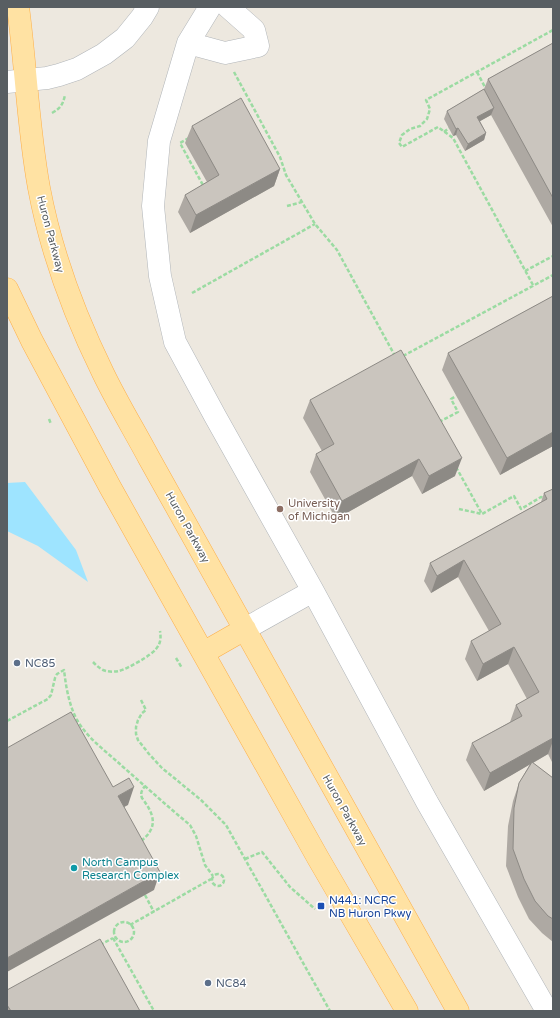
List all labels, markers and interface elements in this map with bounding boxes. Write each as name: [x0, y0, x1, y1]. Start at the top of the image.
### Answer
street label: Huron Parkway: [34, 194, 67, 274]
street label: Huron Parkway: [163, 489, 213, 565]
place label: University of Michigan: [288, 497, 350, 523]
marker: University of Michigan: [275, 504, 285, 514]
place label: NC85: [25, 657, 55, 670]
marker: NC85: [12, 658, 22, 668]
street label: Huron Parkway: [320, 772, 370, 848]
place label: North Campus Research Complex: [82, 856, 179, 882]
marker: North Campus Research Complex: [69, 863, 79, 873]
place label: N441: NCRC NB Huron Pkwy: [329, 894, 412, 920]
marker: N441: NCRC NB Huron Pkwy: [316, 901, 326, 911]
place label: NC84: [216, 977, 246, 990]
marker: NC84: [203, 978, 213, 988]

